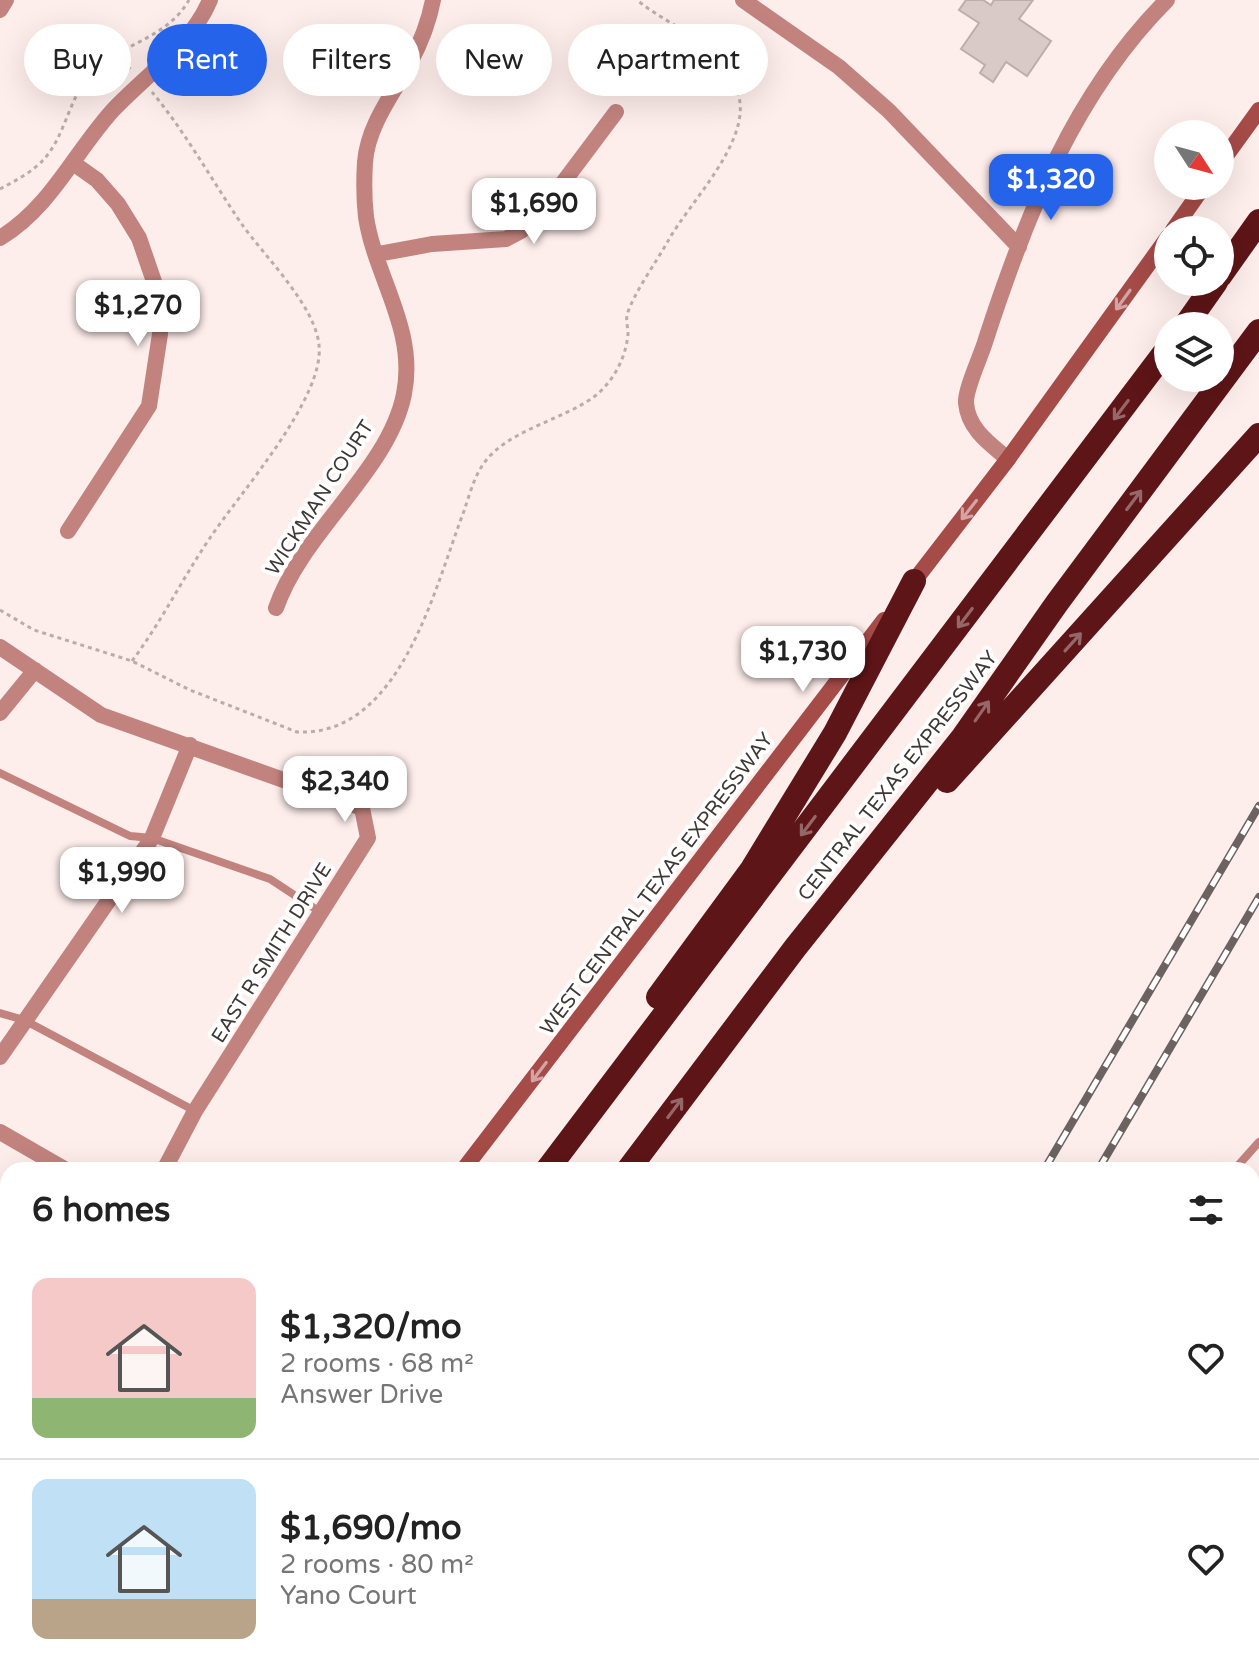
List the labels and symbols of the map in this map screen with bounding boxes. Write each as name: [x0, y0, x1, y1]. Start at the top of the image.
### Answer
north arrow: [1154, 120, 1234, 200]
pin: $1,320: [986, 154, 1116, 222]
pin: $1,690: [469, 178, 599, 246]
pin: $1,270: [73, 280, 203, 348]
one-way arrow: [1114, 289, 1131, 311]
one-way arrow: [1113, 399, 1130, 421]
street label: WICKMAN COURT: [261, 416, 379, 580]
one-way arrow: [1125, 490, 1142, 511]
one-way arrow: [960, 499, 978, 520]
one-way arrow: [956, 607, 973, 628]
pin: $1,730: [738, 626, 868, 694]
one-way arrow: [1063, 632, 1081, 652]
street label: CENTRAL TEXAS EXPRESSWAY: [793, 646, 1003, 906]
one-way arrow: [974, 700, 990, 722]
street label: WEST CENTRAL TEXAS EXPRESSWAY: [535, 728, 779, 1040]
pin: $2,340: [280, 756, 410, 824]
one-way arrow: [799, 814, 816, 836]
pin: $1,990: [57, 847, 187, 915]
street label: EAST R SMITH DRIVE: [207, 859, 337, 1047]
one-way arrow: [530, 1061, 547, 1082]
one-way arrow: [666, 1097, 683, 1119]

